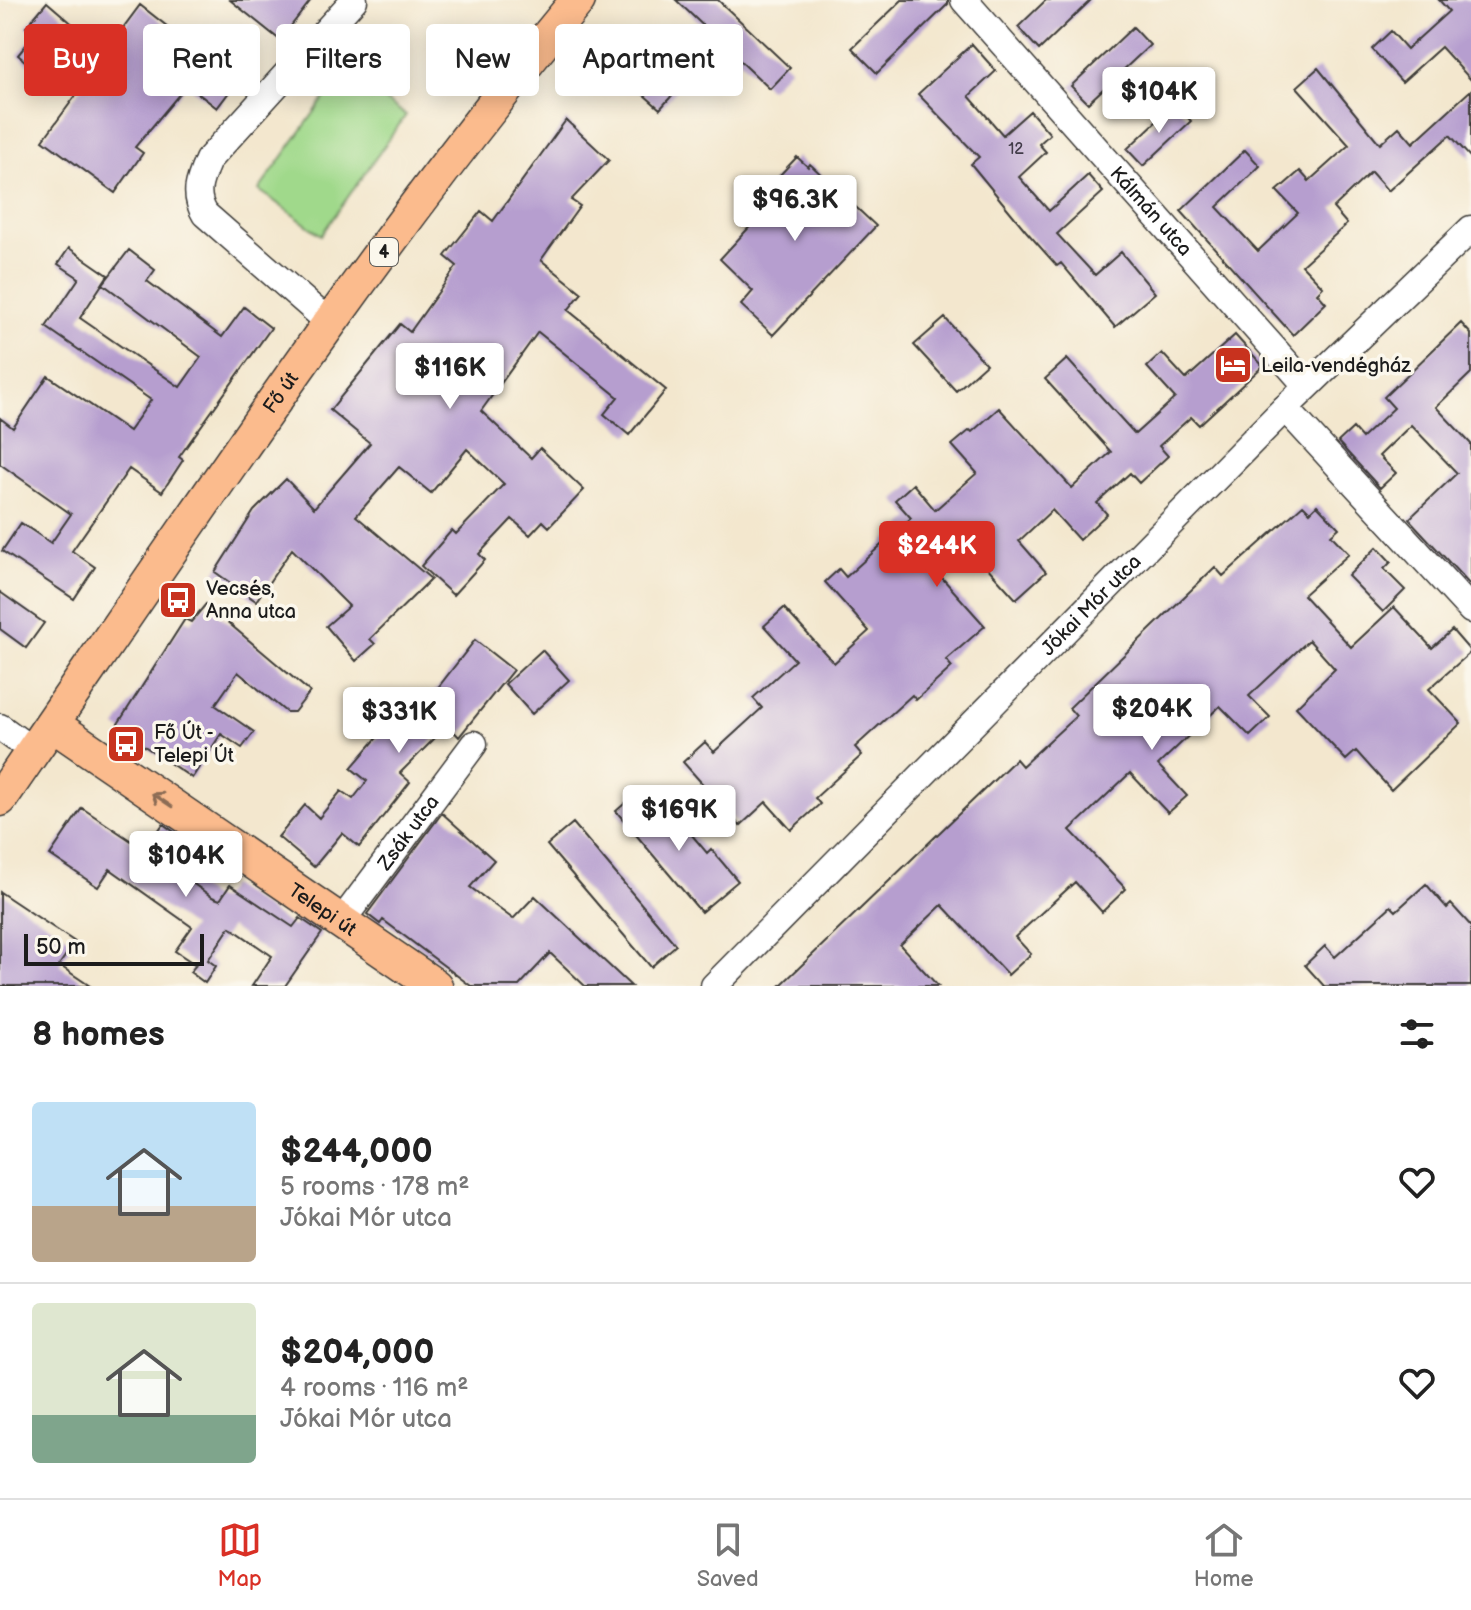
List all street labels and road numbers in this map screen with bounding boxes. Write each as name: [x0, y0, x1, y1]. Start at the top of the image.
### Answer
street label: Kálmán utca: [1105, 162, 1197, 261]
road number: 4: [370, 238, 398, 266]
street label: Fő út: [258, 368, 304, 418]
street label: Jókai Mór utca: [1036, 550, 1146, 661]
street label: Zsák utca: [372, 791, 445, 876]
street label: Telepi út: [284, 878, 361, 942]

